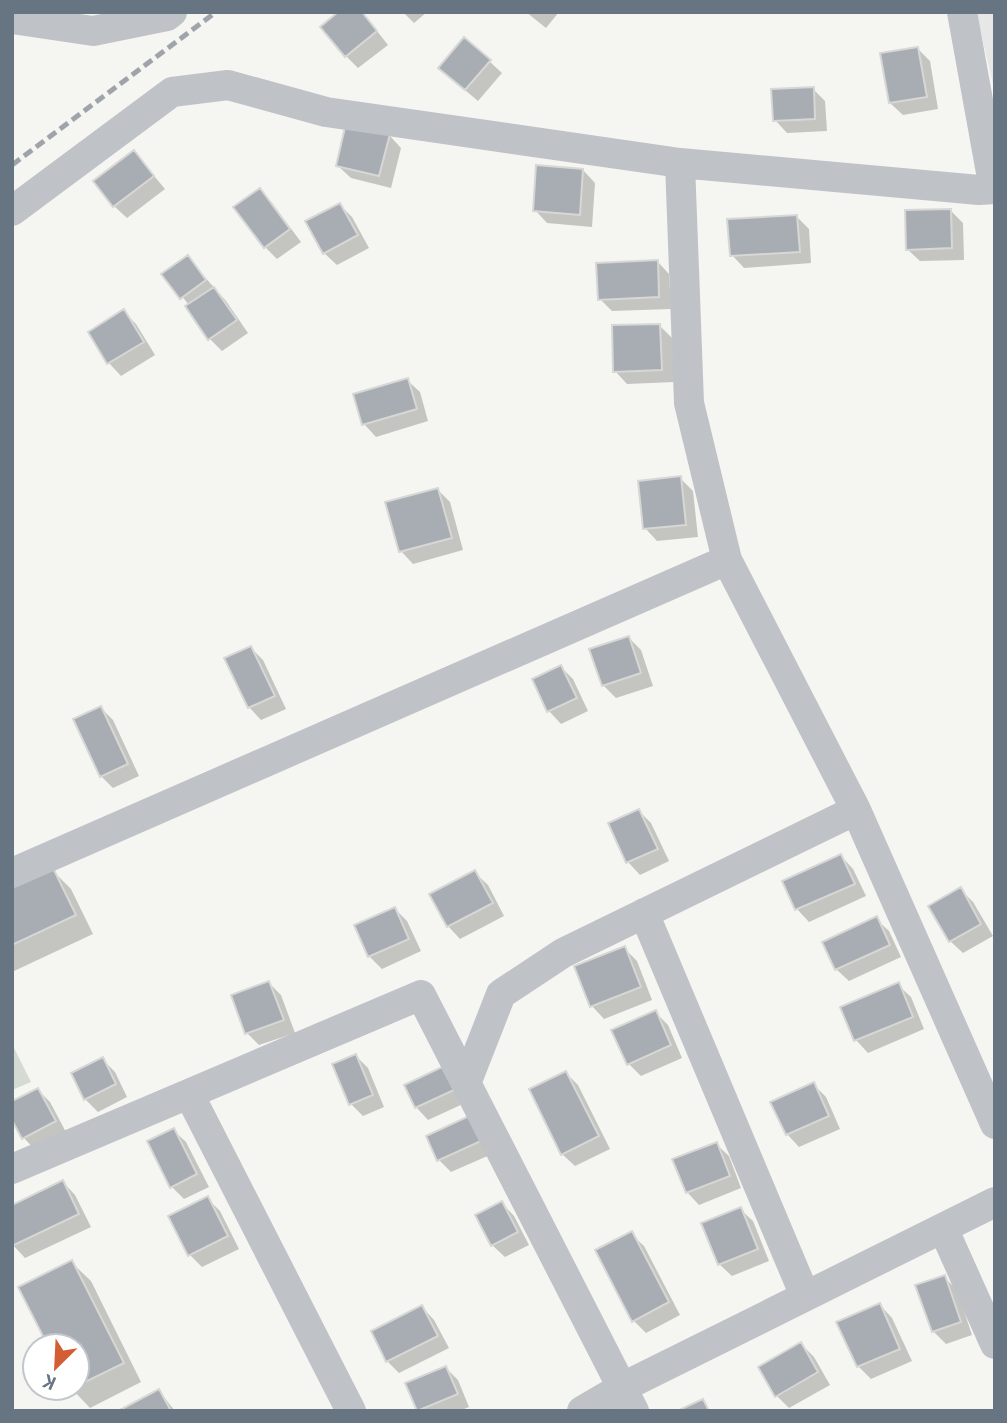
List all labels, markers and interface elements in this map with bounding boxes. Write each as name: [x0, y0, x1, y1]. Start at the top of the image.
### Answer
north arrow: [21, 1332, 91, 1402]
text: K: [39, 1369, 59, 1396]

